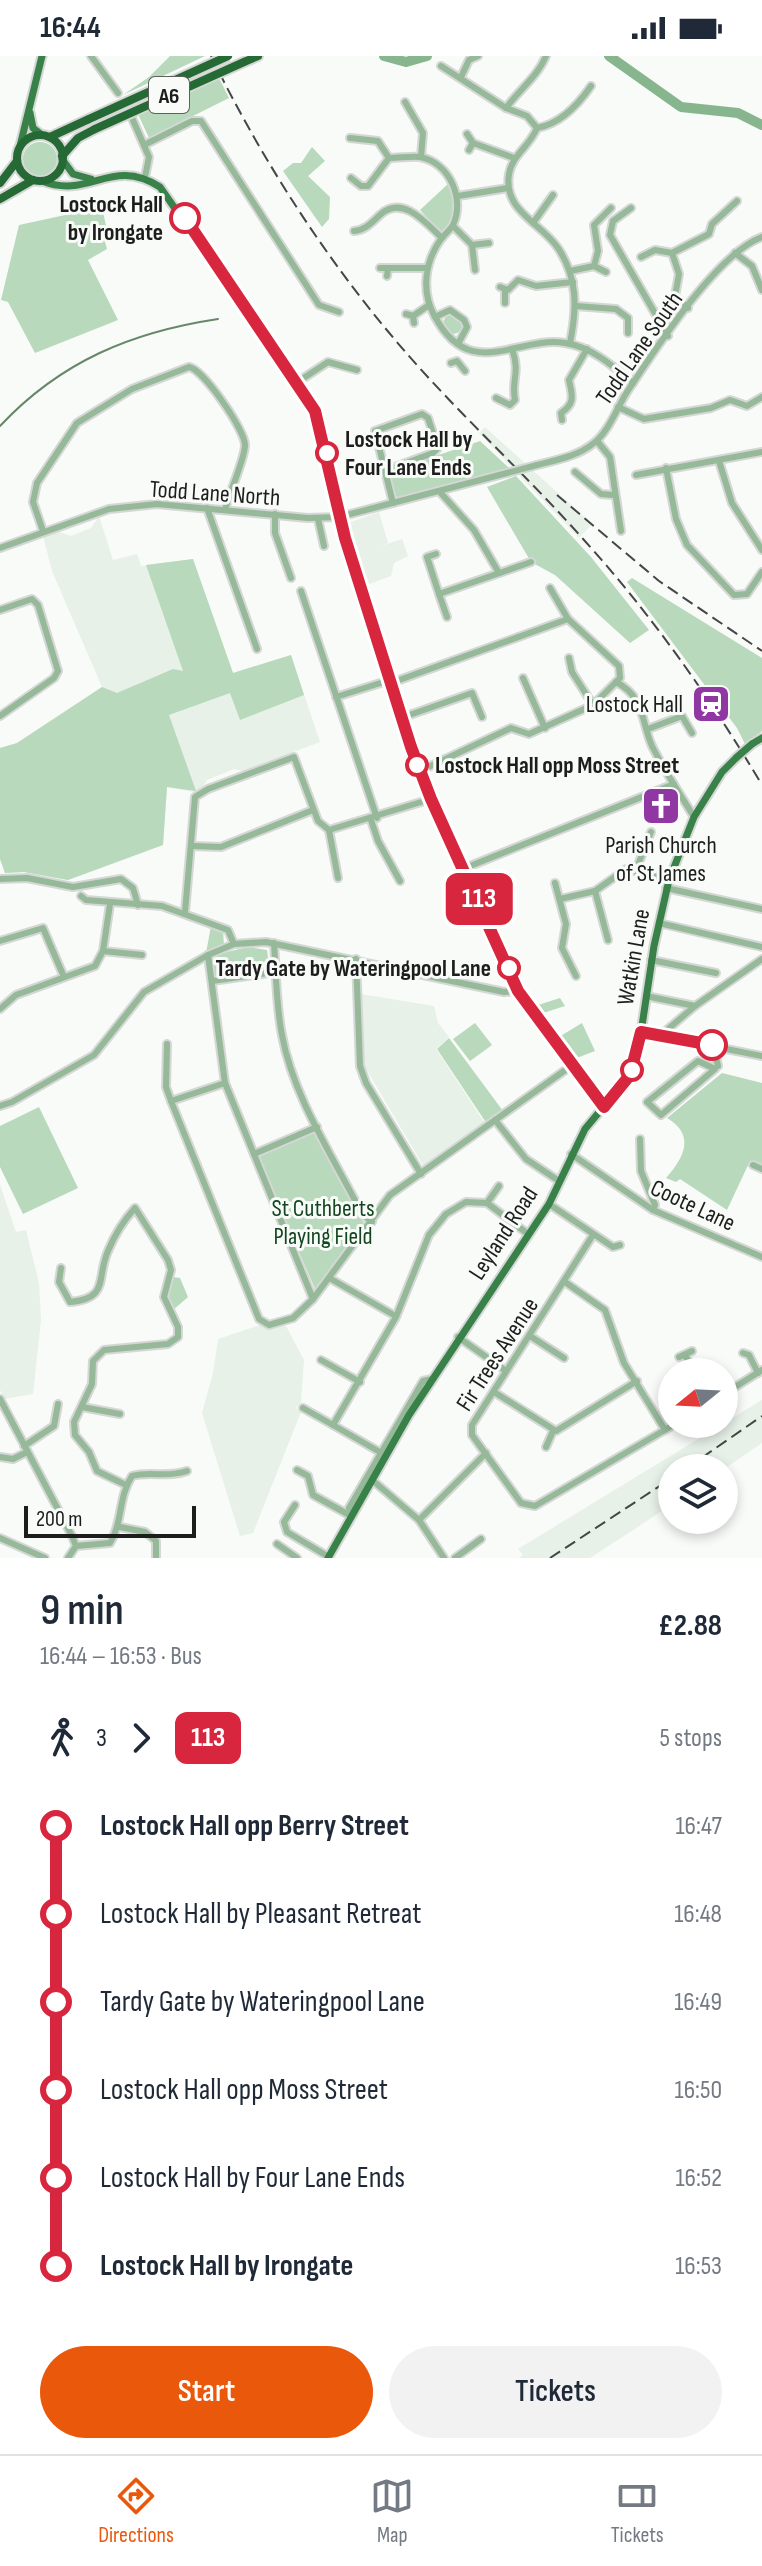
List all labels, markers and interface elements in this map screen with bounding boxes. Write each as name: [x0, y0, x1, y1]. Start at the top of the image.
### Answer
text: 16:44: [40, 10, 101, 46]
road number: A6: [149, 77, 189, 113]
place label: Lostock Hall by Irongate: [59, 190, 163, 247]
marker: Lostock Hall by Irongate: [170, 203, 200, 233]
street label: Todd Lane South: [590, 286, 689, 411]
place label: Lostock Hall by Four Lane Ends: [345, 425, 473, 482]
marker: Lostock Hall by Four Lane Ends: [316, 442, 338, 464]
street label: Todd Lane North: [149, 474, 281, 513]
station icon: Lostock Hall: [690, 683, 732, 725]
place label: Lostock Hall: [586, 690, 683, 719]
place label: Lostock Hall opp Moss Street: [435, 751, 679, 780]
marker: Lostock Hall opp Moss Street: [406, 754, 428, 776]
church icon: Parish Church of St James: [640, 785, 682, 827]
place label: Parish Church of St James: [605, 831, 717, 888]
line badge: 113: [433, 873, 525, 925]
text: 113: [462, 882, 496, 915]
street label: Watkin Lane: [611, 907, 656, 1008]
place label: Tardy Gate by Wateringpool Lane: [216, 954, 491, 983]
marker: Tardy Gate by Wateringpool Lane: [498, 957, 520, 979]
unlabelled marker: [697, 1030, 727, 1060]
unlabelled marker: [621, 1059, 643, 1081]
street label: Coote Lane: [646, 1173, 740, 1238]
street label: Leyland Road: [463, 1181, 544, 1285]
park label: St Cuthberts Playing Field: [271, 1194, 375, 1251]
street label: Fir Trees Avenue: [450, 1292, 545, 1416]
north arrow: [658, 1358, 738, 1438]
map controls: [658, 1358, 738, 1534]
button: layers: [658, 1454, 738, 1534]
scale bar: [24, 1502, 196, 1538]
text: 200 m: [36, 1506, 82, 1533]
text: 9 min: [40, 1584, 124, 1637]
text: £2.88: [658, 1608, 722, 1644]
text: 16:44 – 16:53 · Bus: [40, 1641, 202, 1672]
icon: walk: [40, 1716, 84, 1760]
icon: forward: [119, 1716, 163, 1760]
text: 113: [191, 1721, 225, 1754]
text: 3: [96, 1723, 107, 1754]
text: 5 stops: [659, 1723, 722, 1754]
text: Lostock Hall opp Berry Street: [100, 1808, 409, 1844]
text: 16:47: [676, 1811, 722, 1842]
text: Lostock Hall by Pleasant Retreat: [100, 1896, 421, 1932]
text: 16:48: [674, 1899, 722, 1930]
text: Tardy Gate by Wateringpool Lane: [100, 1984, 425, 2020]
text: 16:49: [674, 1987, 722, 2018]
text: Lostock Hall opp Moss Street: [100, 2072, 388, 2108]
text: 16:50: [675, 2075, 722, 2106]
text: Lostock Hall by Four Lane Ends: [100, 2160, 405, 2196]
text: 16:52: [675, 2163, 722, 2194]
text: Lostock Hall by Irongate: [100, 2248, 353, 2284]
text: 16:53: [675, 2251, 722, 2282]
button: Start: [40, 2346, 373, 2438]
button: Tickets: [389, 2346, 722, 2438]
tab: Directions: [98, 2474, 174, 2549]
tab: Map: [370, 2474, 414, 2549]
tab: Tickets: [611, 2474, 664, 2549]

